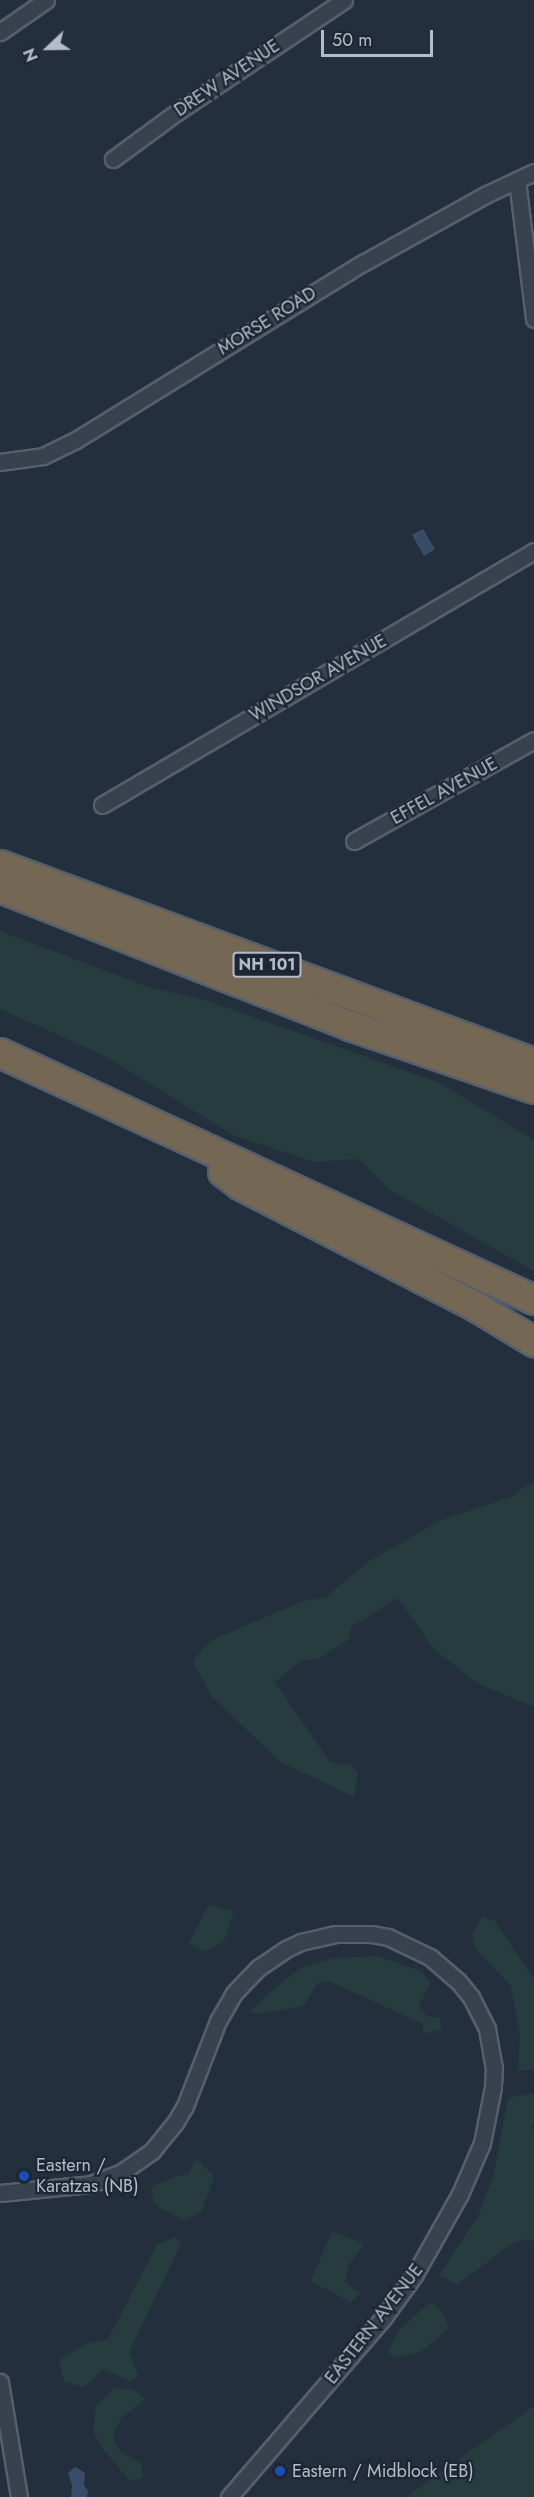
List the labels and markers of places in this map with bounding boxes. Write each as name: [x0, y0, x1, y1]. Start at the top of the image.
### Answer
place label: Eastern / Karatzas (NB): [36, 2155, 139, 2198]
marker: Eastern / Karatzas (NB): [17, 2169, 31, 2183]
place label: Eastern / Midblock (EB): [292, 2460, 474, 2482]
marker: Eastern / Midblock (EB): [273, 2464, 287, 2478]

